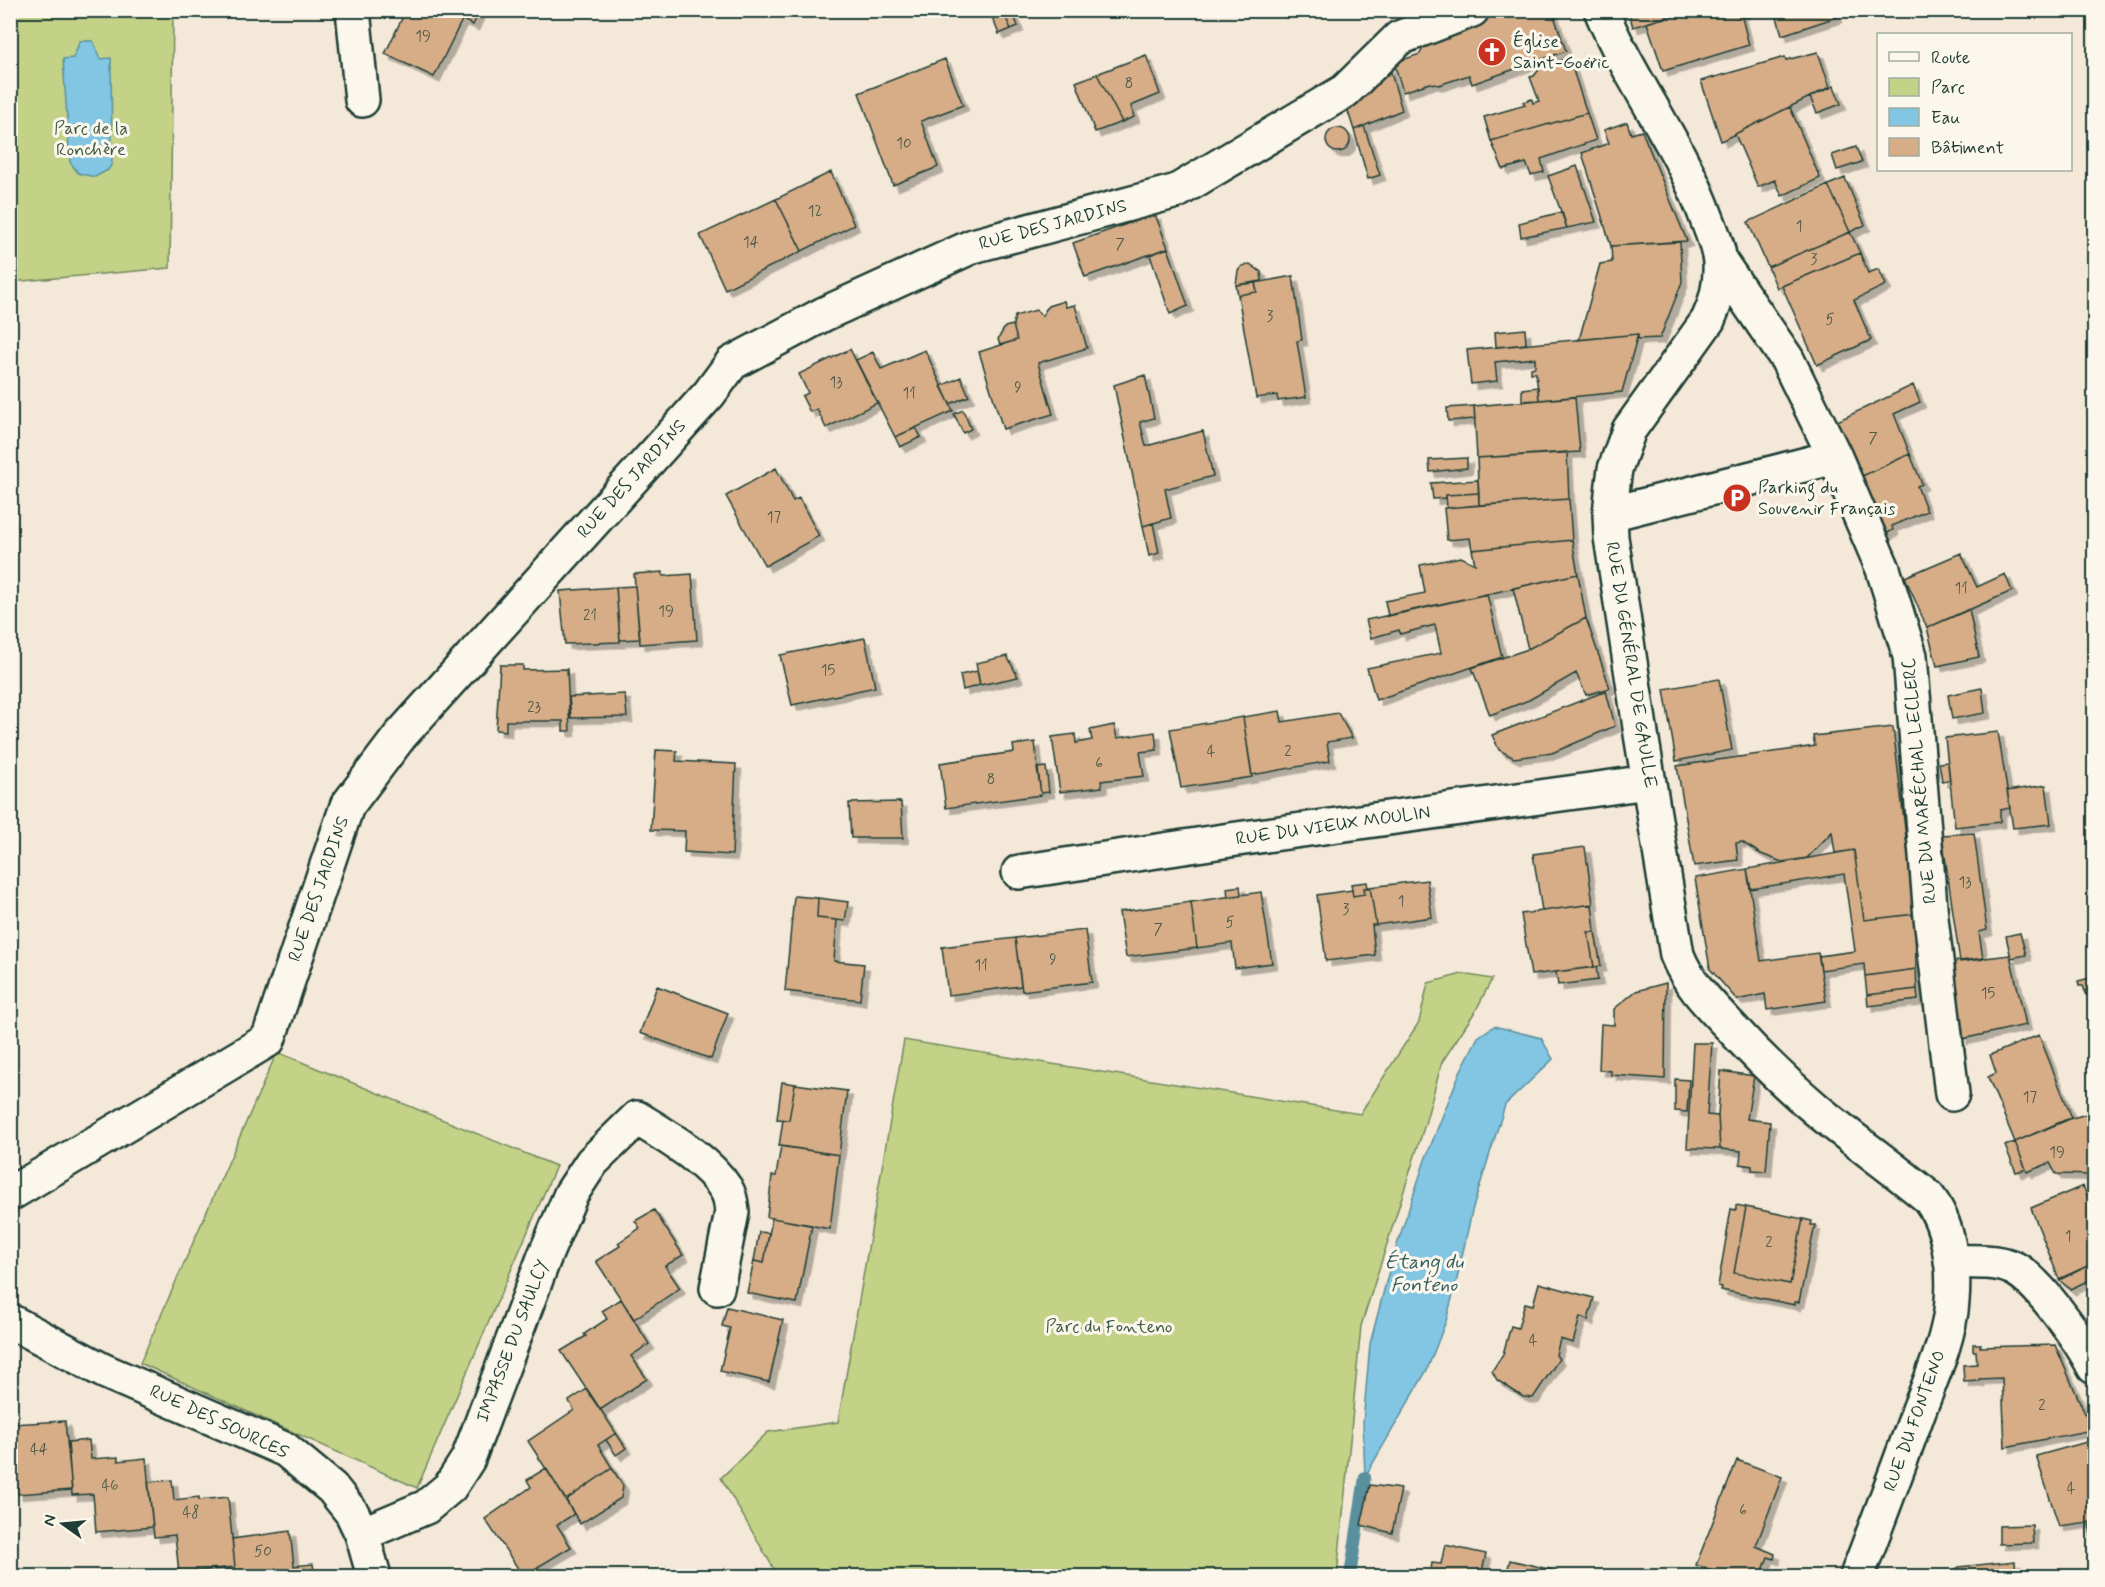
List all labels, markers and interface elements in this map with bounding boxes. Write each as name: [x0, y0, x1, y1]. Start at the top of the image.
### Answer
house number: 19: [415, 27, 431, 47]
place label: Église Saint-Goëric: [1513, 30, 1609, 75]
legend: [1877, 33, 2072, 171]
church icon: Église Saint-Goëric: [1476, 36, 1508, 68]
text: Route: [1931, 46, 1970, 70]
house number: 8: [1125, 74, 1133, 94]
text: Parc: [1931, 76, 1965, 100]
text: Eau: [1931, 106, 1960, 130]
park label: Parc de la Ronchère: [54, 117, 128, 162]
house number: 10: [896, 134, 912, 154]
text: Bâtiment: [1931, 136, 2004, 160]
street label: RUE DES JARDINS: [976, 194, 1130, 256]
house number: 12: [808, 202, 822, 222]
house number: 1: [1796, 217, 1802, 237]
house number: 14: [743, 233, 759, 253]
house number: 7: [1115, 235, 1125, 255]
house number: 3: [1811, 250, 1818, 270]
house number: 3: [1267, 307, 1274, 327]
house number: 5: [1825, 310, 1835, 330]
house number: 13: [829, 373, 843, 393]
house number: 9: [1014, 378, 1022, 398]
house number: 11: [902, 384, 916, 404]
street label: RUE DES JARDINS: [572, 414, 692, 544]
house number: 7: [1868, 429, 1878, 449]
place label: Parking du Souvenir Français: [1758, 476, 1895, 521]
parking icon: Parking du Souvenir Français: [1721, 482, 1753, 514]
house number: 17: [767, 508, 782, 528]
street label: RUE DU GÉNÉRAL DE GAULLE: [1600, 540, 1662, 790]
house number: 11: [1954, 579, 1968, 599]
house number: 19: [658, 602, 674, 622]
house number: 21: [583, 606, 597, 626]
street label: RUE DU MARÉCHAL LECLERC: [1897, 657, 1943, 905]
house number: 15: [821, 661, 835, 681]
house number: 23: [527, 698, 541, 718]
house number: 4: [1207, 742, 1216, 762]
house number: 2: [1284, 742, 1292, 762]
house number: 6: [1095, 754, 1103, 774]
house number: 8: [987, 770, 995, 790]
street label: RUE DU VIEUX MOULIN: [1234, 800, 1432, 852]
street label: RUE DES JARDINS: [283, 813, 355, 965]
house number: 13: [1958, 873, 1972, 893]
house number: 1: [1398, 892, 1404, 912]
house number: 3: [1343, 900, 1350, 920]
house number: 5: [1225, 913, 1235, 933]
house number: 7: [1153, 920, 1163, 940]
house number: 9: [1049, 950, 1057, 970]
house number: 11: [974, 956, 988, 976]
house number: 15: [1981, 984, 1995, 1004]
house number: 17: [2023, 1088, 2038, 1108]
house number: 19: [2049, 1143, 2065, 1163]
house number: 1: [2065, 1227, 2071, 1247]
house number: 2: [1765, 1233, 1773, 1253]
water label: Étang du Fonteno: [1385, 1249, 1464, 1299]
street label: IMPASSE DU SAULCY: [471, 1256, 555, 1426]
park label: Parc du Fonteno: [1045, 1315, 1173, 1339]
house number: 4: [1529, 1331, 1538, 1351]
street label: RUE DU FONTENO: [1878, 1347, 1952, 1495]
street label: RUE DES SOURCES: [146, 1379, 292, 1465]
house number: 2: [2038, 1396, 2046, 1416]
house number: 44: [30, 1440, 48, 1460]
house number: 46: [101, 1476, 119, 1496]
house number: 4: [2067, 1479, 2076, 1499]
north arrow: [33, 1494, 93, 1554]
house number: 6: [1739, 1501, 1747, 1521]
house number: 48: [183, 1503, 199, 1523]
text: N: [38, 1513, 61, 1528]
house number: 50: [254, 1542, 272, 1562]

